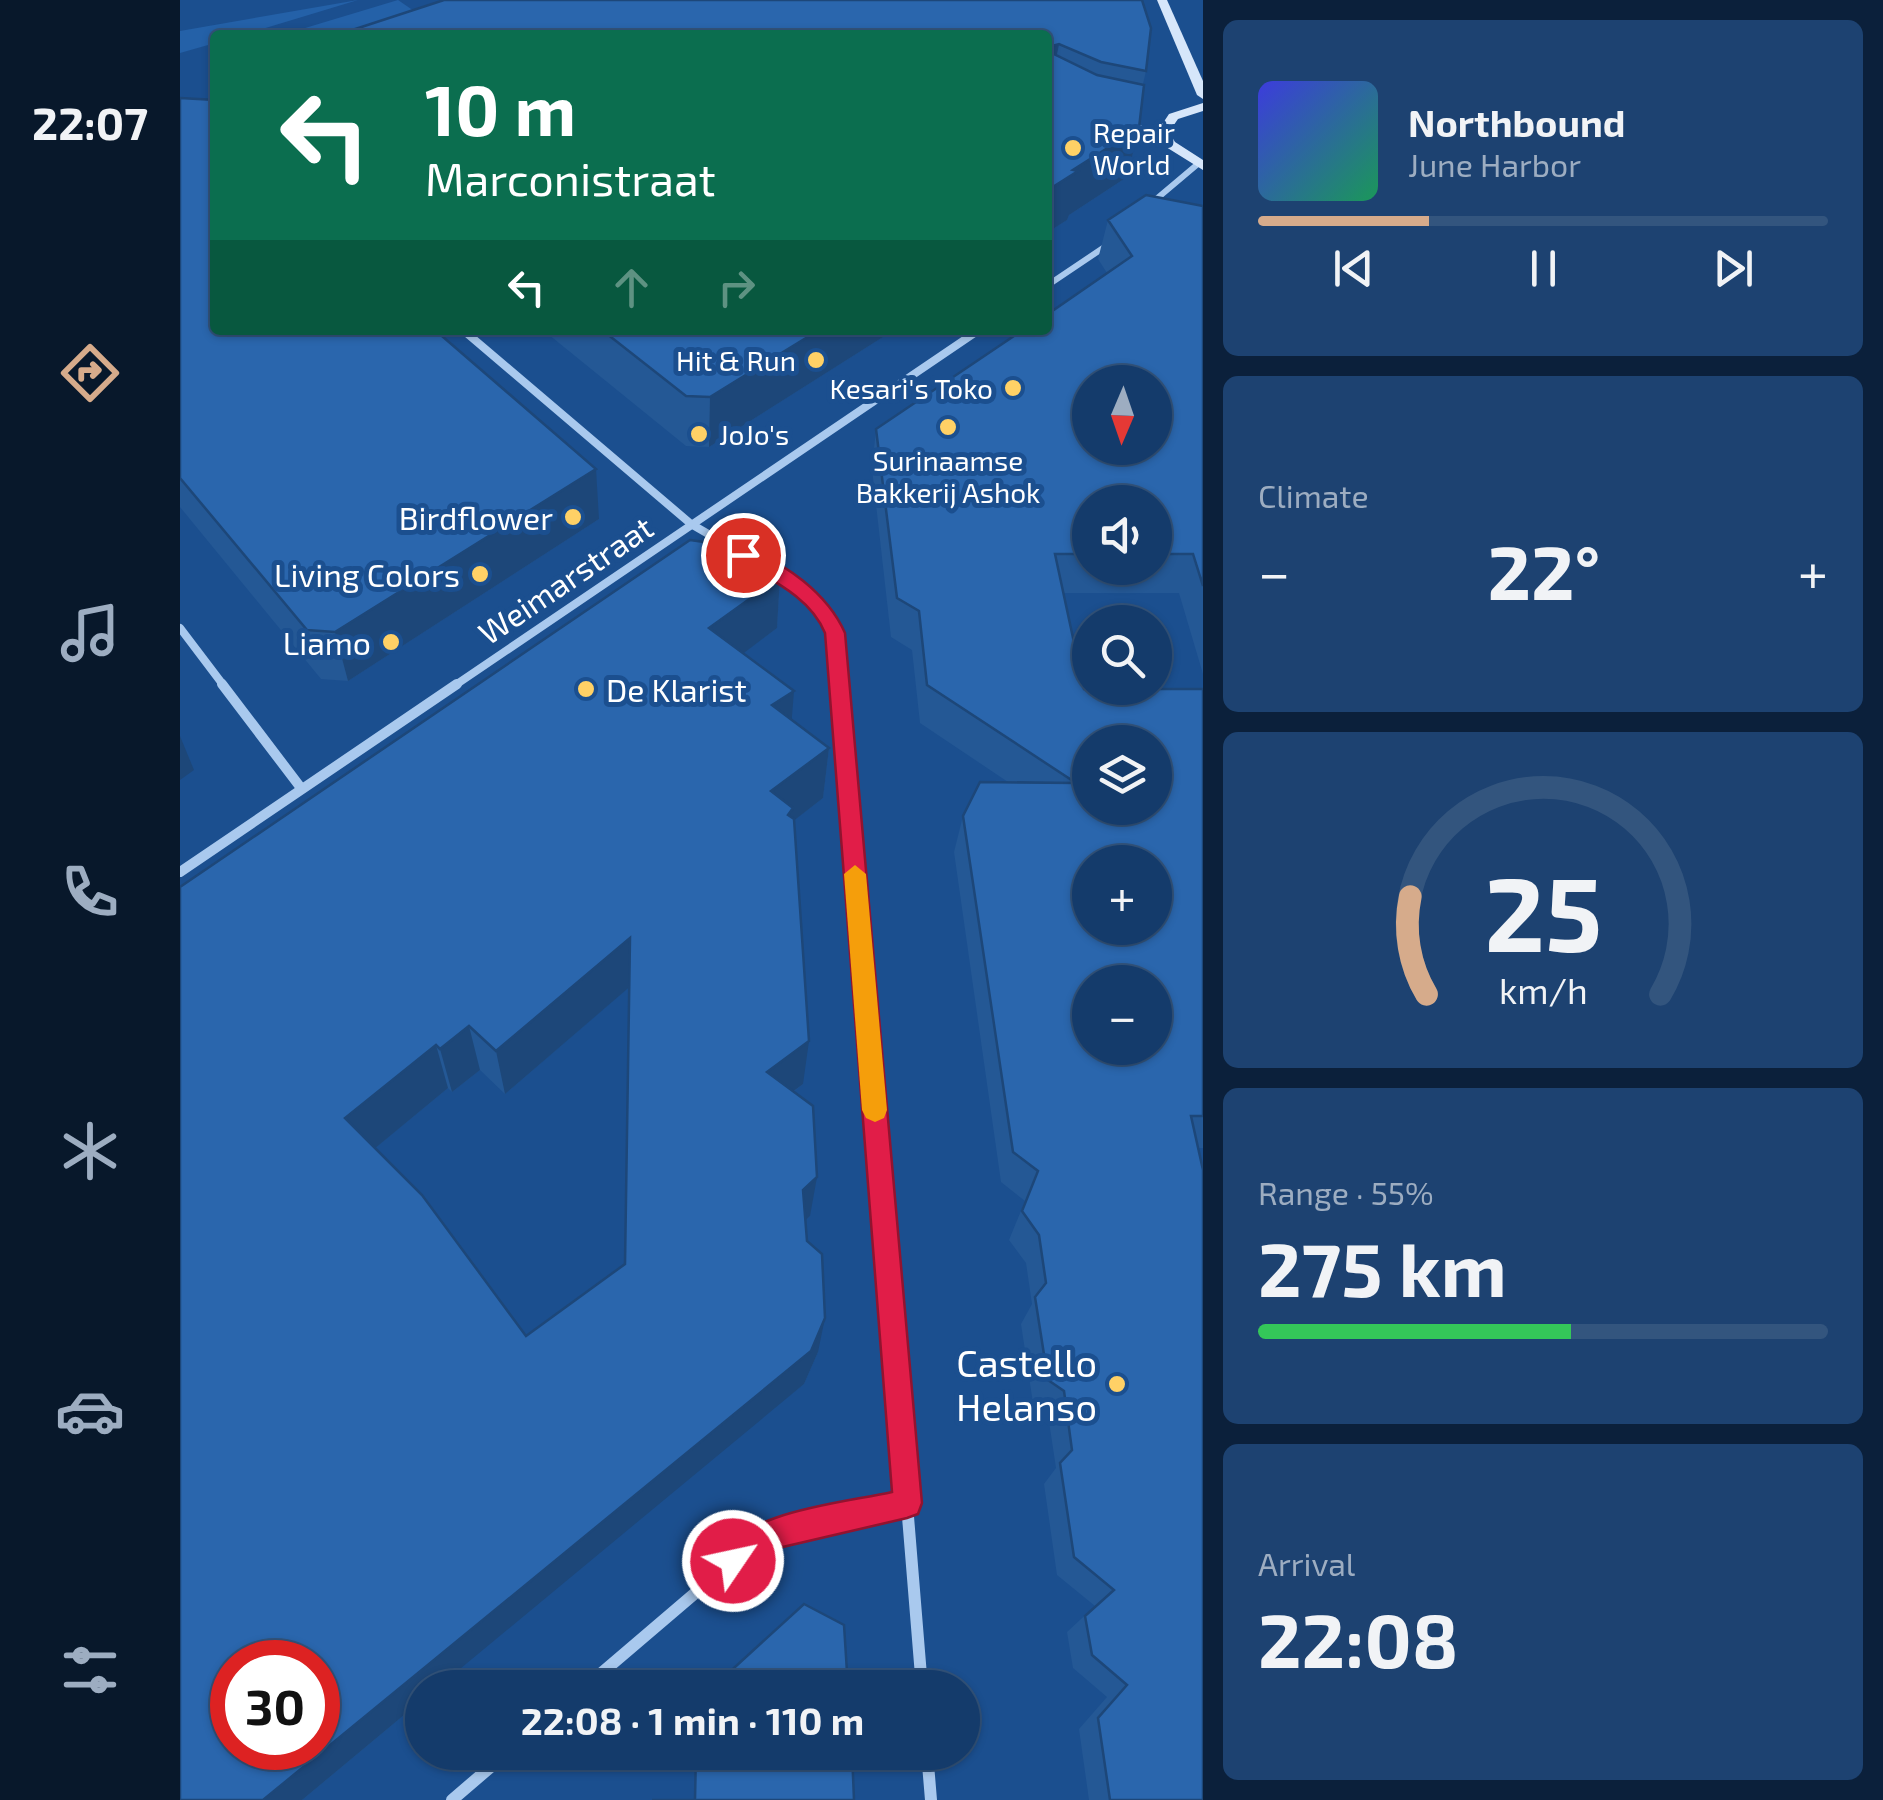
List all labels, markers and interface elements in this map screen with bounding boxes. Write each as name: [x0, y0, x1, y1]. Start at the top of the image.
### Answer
text: 10 m: [425, 66, 576, 150]
icon: left: [260, 70, 390, 200]
text: 22:07: [32, 95, 148, 149]
text: Northbound: [1408, 99, 1626, 145]
place label: Repair World: [1093, 115, 1175, 181]
marker: Repair World: [1062, 137, 1084, 159]
text: June Harbor: [1408, 145, 1581, 183]
text: Marconistraat: [425, 151, 716, 205]
icon: previous: [1326, 241, 1381, 296]
icon: pause: [1516, 241, 1571, 296]
icon: next: [1706, 241, 1761, 296]
icon: left: [499, 260, 554, 315]
icon: ahead: [604, 260, 659, 315]
icon: right: [709, 260, 764, 315]
icon: directions: [55, 338, 125, 408]
place label: Hit & Run: [676, 343, 796, 377]
marker: Hit & Run: [805, 349, 827, 371]
north arrow: [1072, 365, 1172, 465]
map controls: [1072, 365, 1172, 1065]
place label: Kesari's Toko: [830, 371, 993, 405]
marker: Kesari's Toko: [1002, 377, 1024, 399]
marker: Surinaamse Bakkerij Ashok: [937, 416, 959, 438]
place label: JoJo's: [719, 417, 789, 451]
marker: JoJo's: [688, 423, 710, 445]
place label: Surinaamse Bakkerij Ashok: [856, 443, 1040, 509]
text: Climate: [1258, 476, 1369, 514]
button: sound: [1072, 485, 1172, 585]
place label: Birdflower: [399, 498, 553, 536]
marker: Birdflower: [562, 506, 584, 528]
street label: Weimarstraat: [471, 507, 659, 651]
pin: [701, 513, 786, 598]
text: 22°: [1487, 525, 1600, 615]
icon: arrive: [716, 528, 771, 583]
text: −: [1258, 538, 1290, 604]
text: +: [1798, 538, 1828, 604]
place label: Living Colors: [274, 555, 460, 593]
marker: Living Colors: [469, 563, 491, 585]
icon: music: [55, 598, 125, 668]
button: search: [1072, 605, 1172, 705]
place label: Liamo: [283, 623, 371, 661]
marker: Liamo: [380, 631, 402, 653]
place label: De Klarist: [606, 670, 747, 708]
marker: De Klarist: [575, 678, 597, 700]
button: layers: [1072, 725, 1172, 825]
button: +: [1072, 845, 1172, 945]
text: 25: [1484, 848, 1602, 973]
icon: phone: [55, 857, 125, 927]
button: −: [1072, 965, 1172, 1065]
text: km/h: [1499, 968, 1587, 1011]
icon: climate: [55, 1116, 125, 1186]
text: Range · 55%: [1258, 1173, 1434, 1211]
text: 275 km: [1258, 1222, 1507, 1312]
place label: Castello Helanso: [956, 1339, 1097, 1429]
marker: Castello Helanso: [1106, 1373, 1128, 1395]
icon: car: [55, 1376, 125, 1446]
position arrow: [681, 1509, 785, 1613]
text: Arrival: [1258, 1544, 1355, 1582]
text: 22:08: [1258, 1593, 1458, 1683]
icon: filters: [55, 1635, 125, 1705]
speed limit sign: 30: [210, 1640, 340, 1770]
text: 22:08 · 1 min · 110 m: [521, 1697, 864, 1743]

